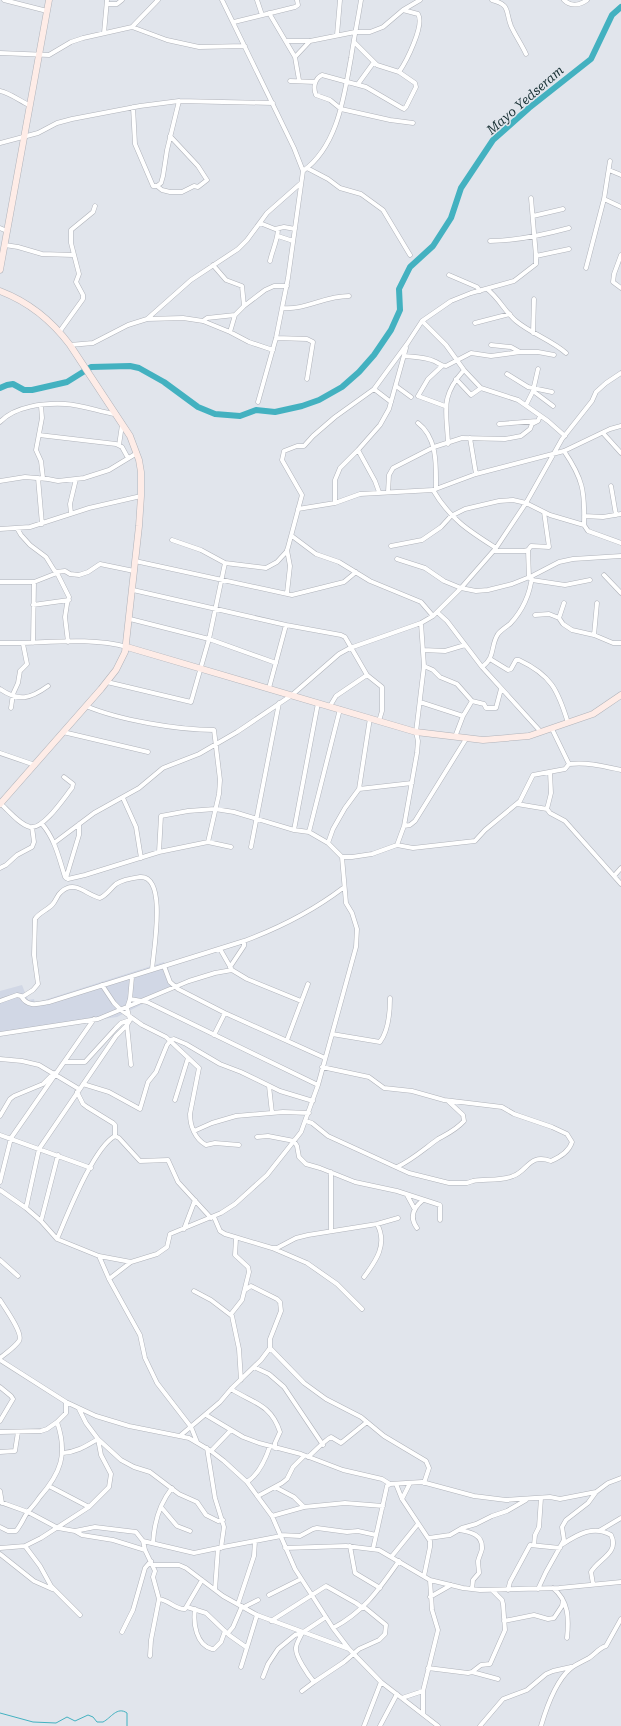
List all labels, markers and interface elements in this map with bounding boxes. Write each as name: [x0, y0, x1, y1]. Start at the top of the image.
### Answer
water label: Mayo Yedseram: [483, 63, 566, 138]

